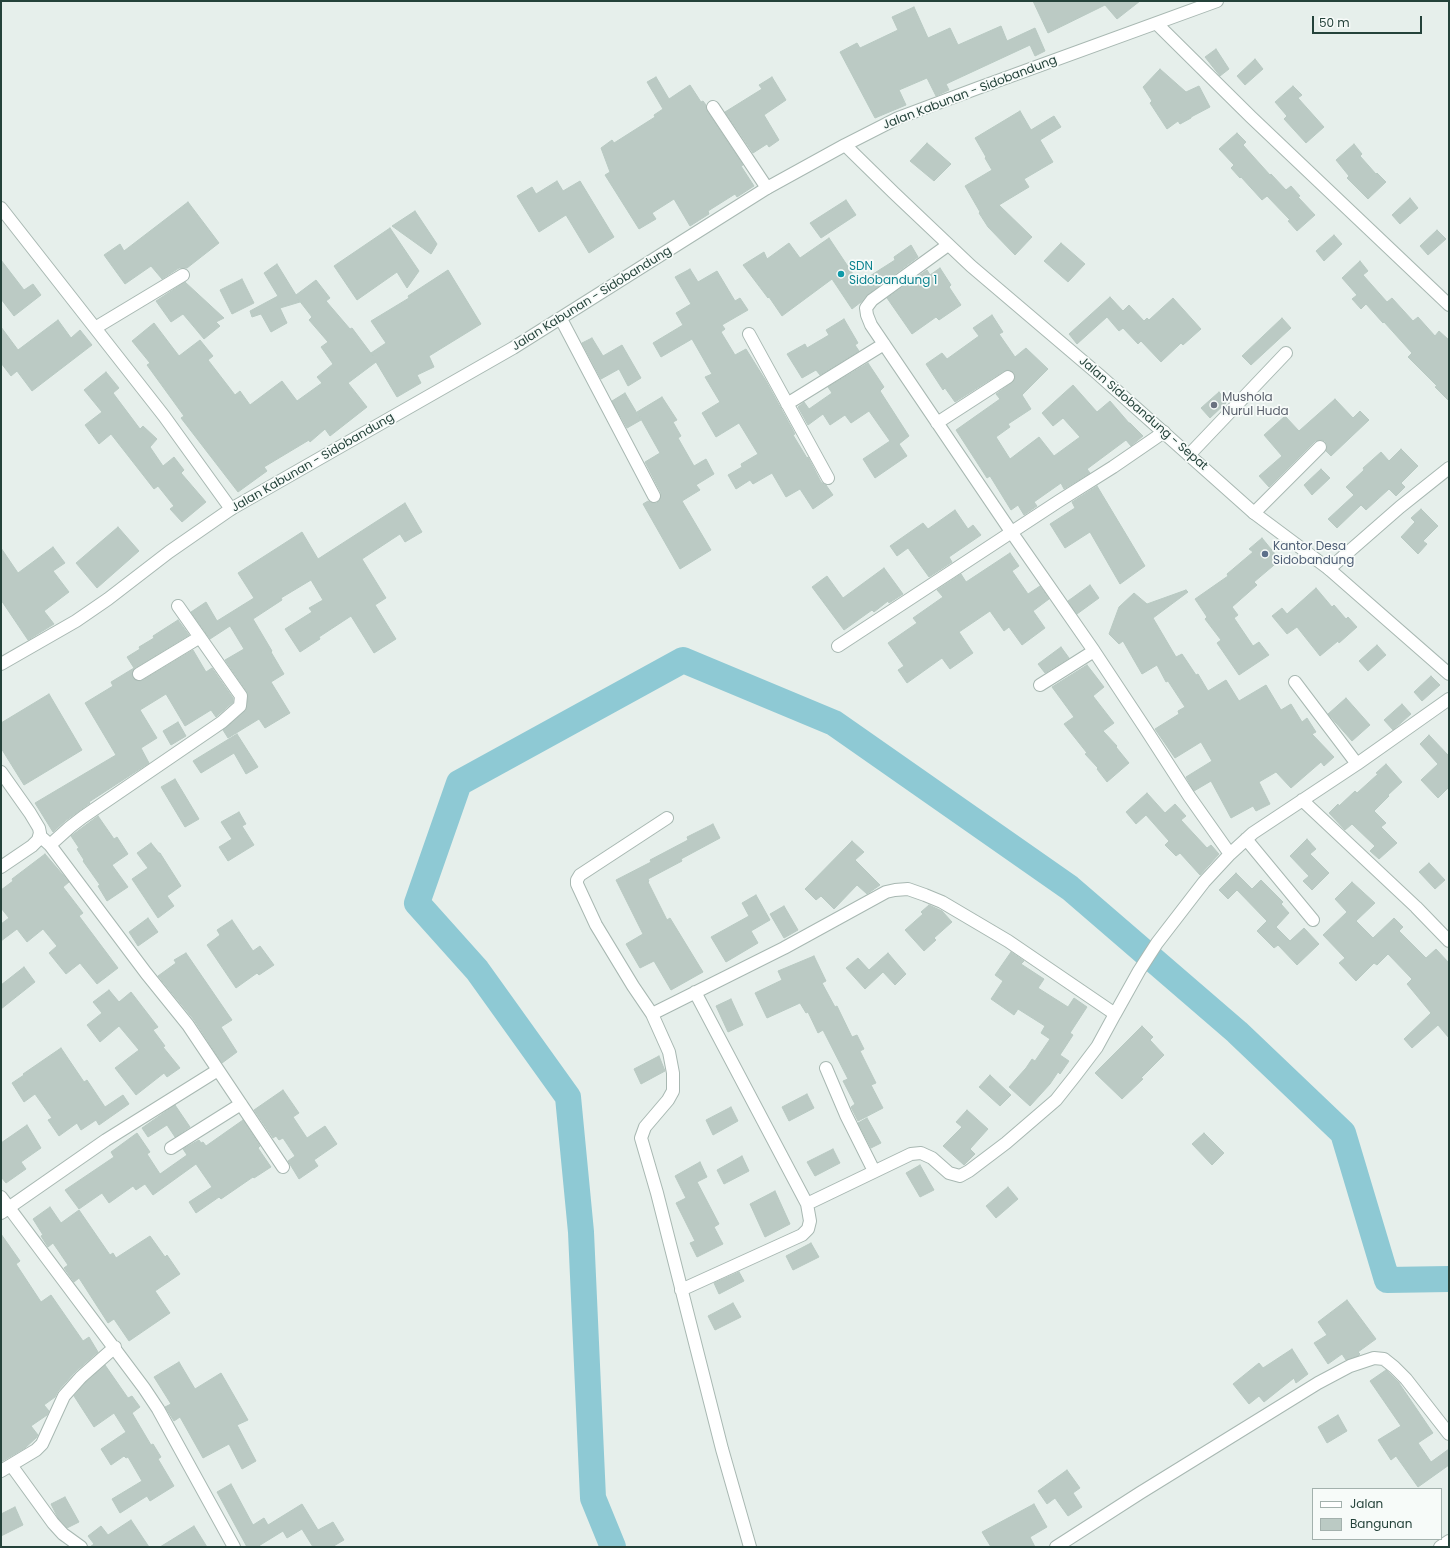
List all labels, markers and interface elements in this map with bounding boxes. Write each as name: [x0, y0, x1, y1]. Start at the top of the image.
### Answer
scale bar: [1314, 8, 1424, 34]
text: 50 m: [1319, 14, 1350, 31]
street label: Jalan Kabunan - Sidobandung: [881, 53, 1059, 133]
street label: Jalan Kabunan - Sidobandung: [510, 244, 674, 354]
place label: SDN Sidobandung 1: [849, 260, 937, 288]
marker: SDN Sidobandung 1: [836, 269, 846, 279]
street label: Jalan Sidobandung - Sepat: [1076, 354, 1210, 474]
place label: Mushola Nurul Huda: [1222, 391, 1289, 419]
marker: Mushola Nurul Huda: [1209, 400, 1219, 410]
street label: Jalan Kabunan - Sidobandung: [229, 410, 397, 516]
place label: Kantor Desa Sidobandung: [1273, 540, 1354, 568]
marker: Kantor Desa Sidobandung: [1260, 549, 1270, 559]
legend: [1312, 1488, 1442, 1540]
text: Jalan: [1350, 1495, 1383, 1512]
text: Bangunan: [1350, 1515, 1412, 1532]

